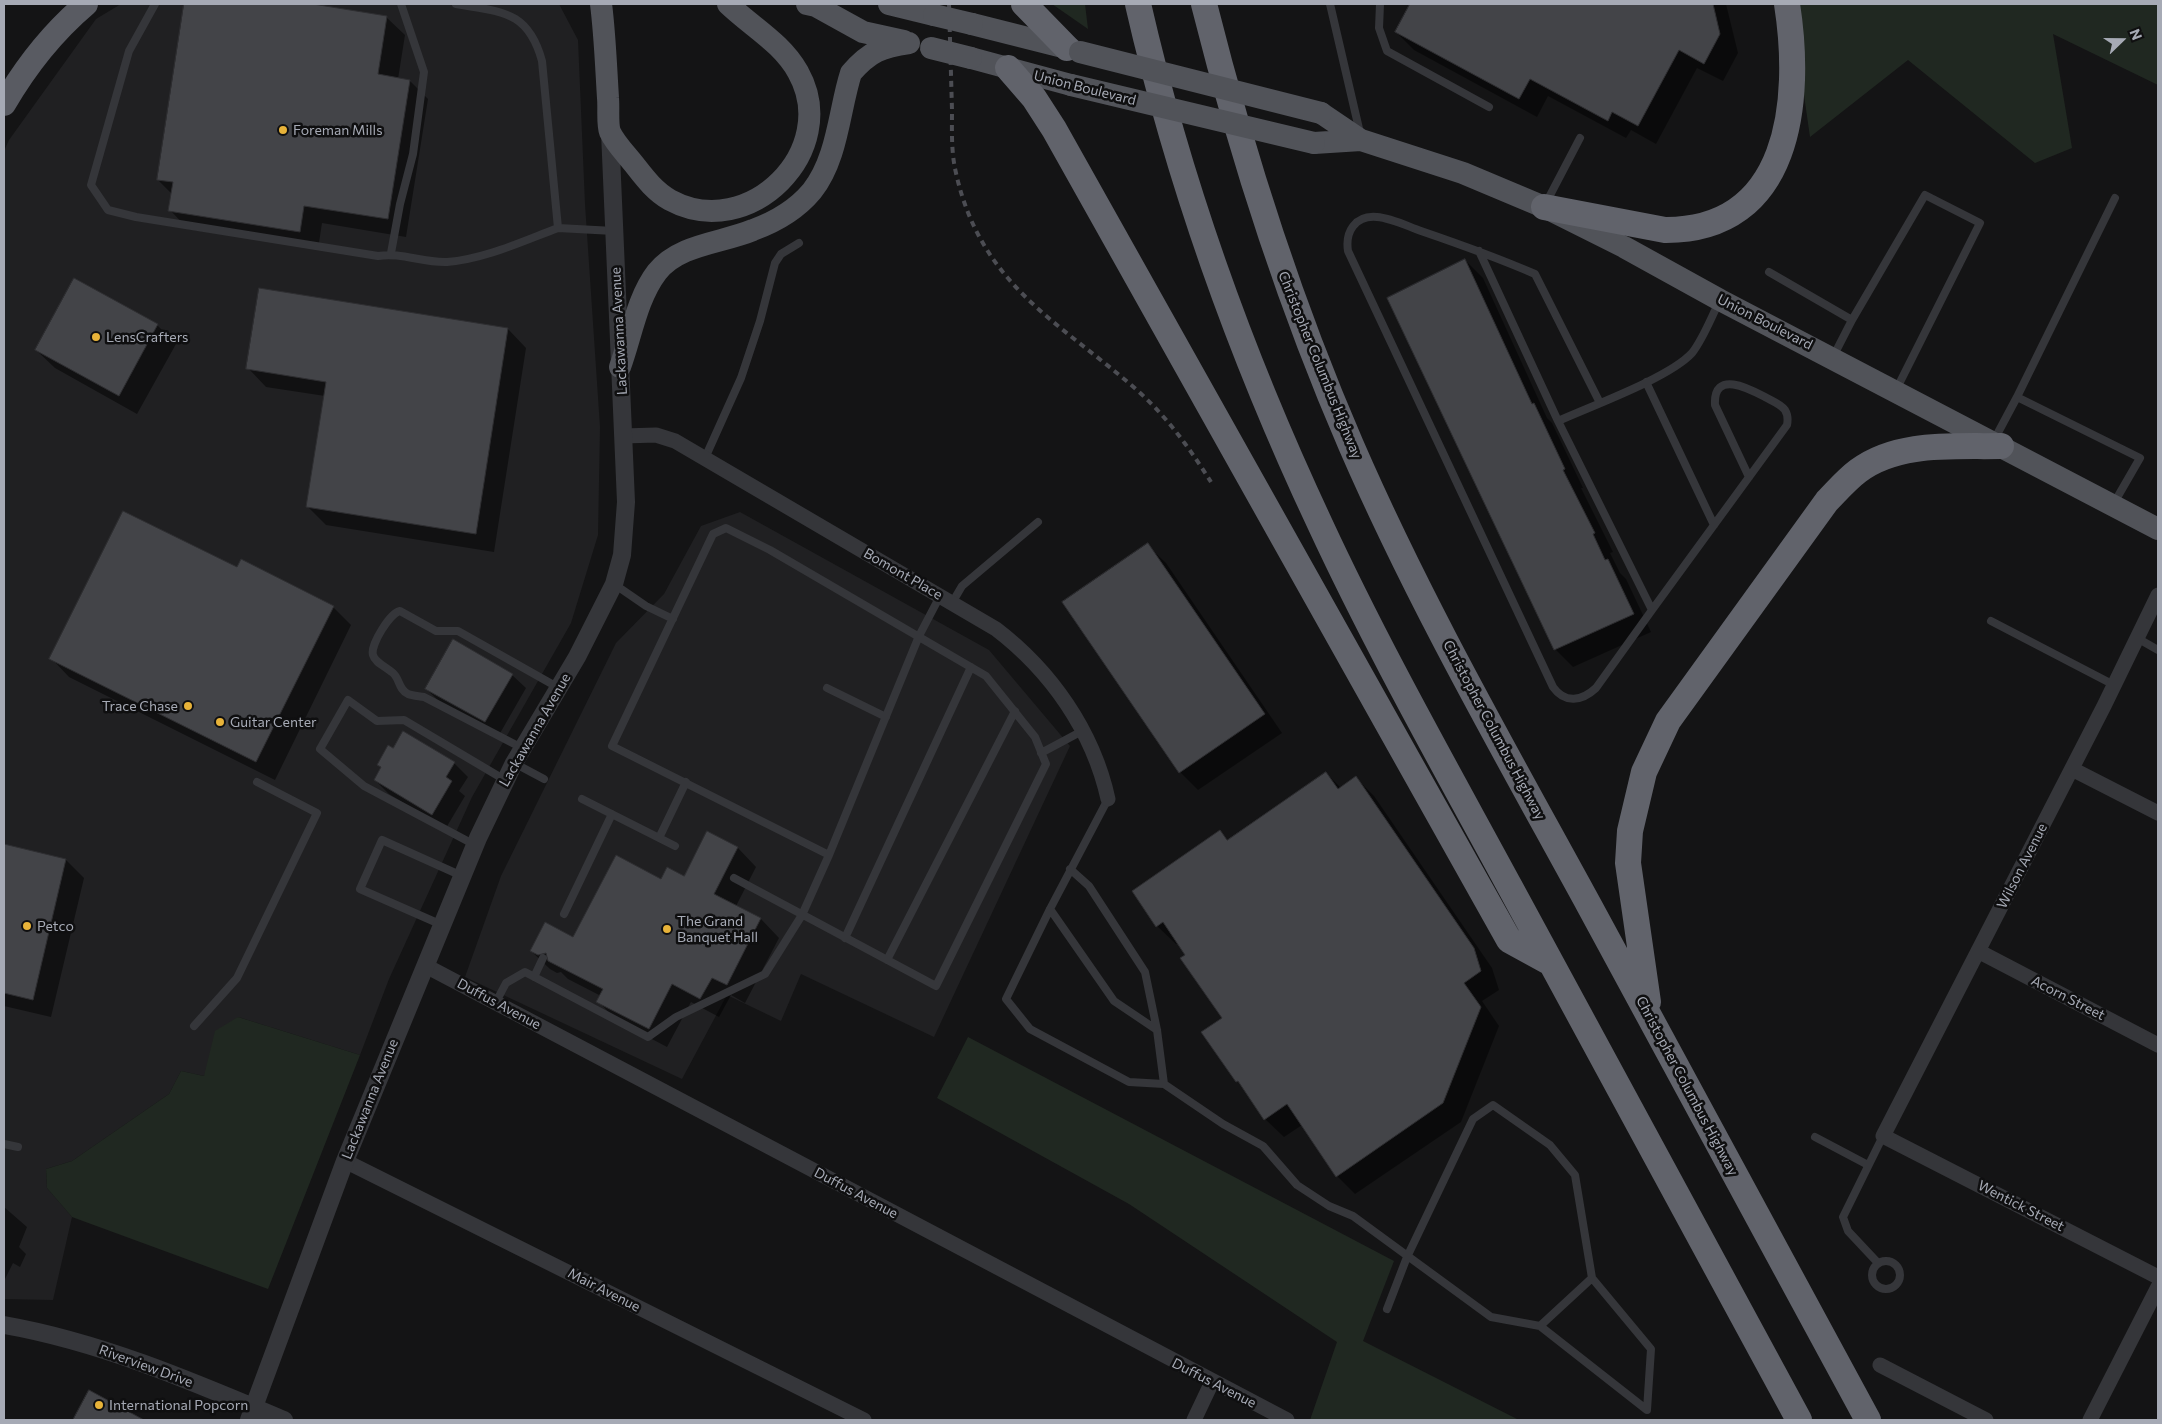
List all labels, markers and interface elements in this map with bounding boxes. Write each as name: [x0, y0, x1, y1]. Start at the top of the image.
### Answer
north arrow: [2097, 15, 2147, 65]
text: N: [2127, 26, 2146, 42]
street label: Union Boulevard: [1032, 67, 1138, 109]
place label: Foreman Mills: [293, 122, 383, 138]
marker: Foreman Mills: [277, 124, 289, 136]
street label: Lackawanna Avenue: [607, 267, 631, 395]
street label: Christopher Columbus Highway: [1275, 269, 1365, 461]
street label: Union Boulevard: [1715, 291, 1815, 353]
place label: LensCrafters: [106, 329, 188, 345]
marker: LensCrafters: [90, 331, 102, 343]
street label: Bomont Place: [861, 545, 945, 603]
street label: Christopher Columbus Highway: [1439, 637, 1549, 823]
street label: Lackawanna Avenue: [496, 670, 574, 790]
place label: Trace Chase: [102, 698, 178, 714]
marker: Trace Chase: [182, 700, 194, 712]
place label: Guitar Center: [230, 714, 317, 730]
marker: Guitar Center: [214, 716, 226, 728]
street label: Wilson Avenue: [1993, 821, 2051, 911]
place label: The Grand Banquet Hall: [677, 913, 758, 946]
place label: Petco: [37, 918, 74, 934]
marker: Petco: [21, 920, 33, 932]
marker: The Grand Banquet Hall: [661, 923, 673, 935]
street label: Acorn Street: [2028, 972, 2108, 1024]
street label: Duffus Avenue: [454, 975, 544, 1033]
street label: Christopher Columbus Highway: [1632, 993, 1742, 1179]
street label: Lackawanna Avenue: [338, 1036, 402, 1162]
street label: Duffus Avenue: [811, 1164, 901, 1222]
street label: Wentick Street: [1975, 1177, 2067, 1235]
street label: Mair Avenue: [565, 1265, 643, 1315]
street label: Riverview Drive: [97, 1341, 195, 1391]
street label: Duffus Avenue: [1169, 1355, 1259, 1411]
place label: International Popcorn: [109, 1397, 248, 1413]
marker: International Popcorn: [93, 1399, 105, 1411]

